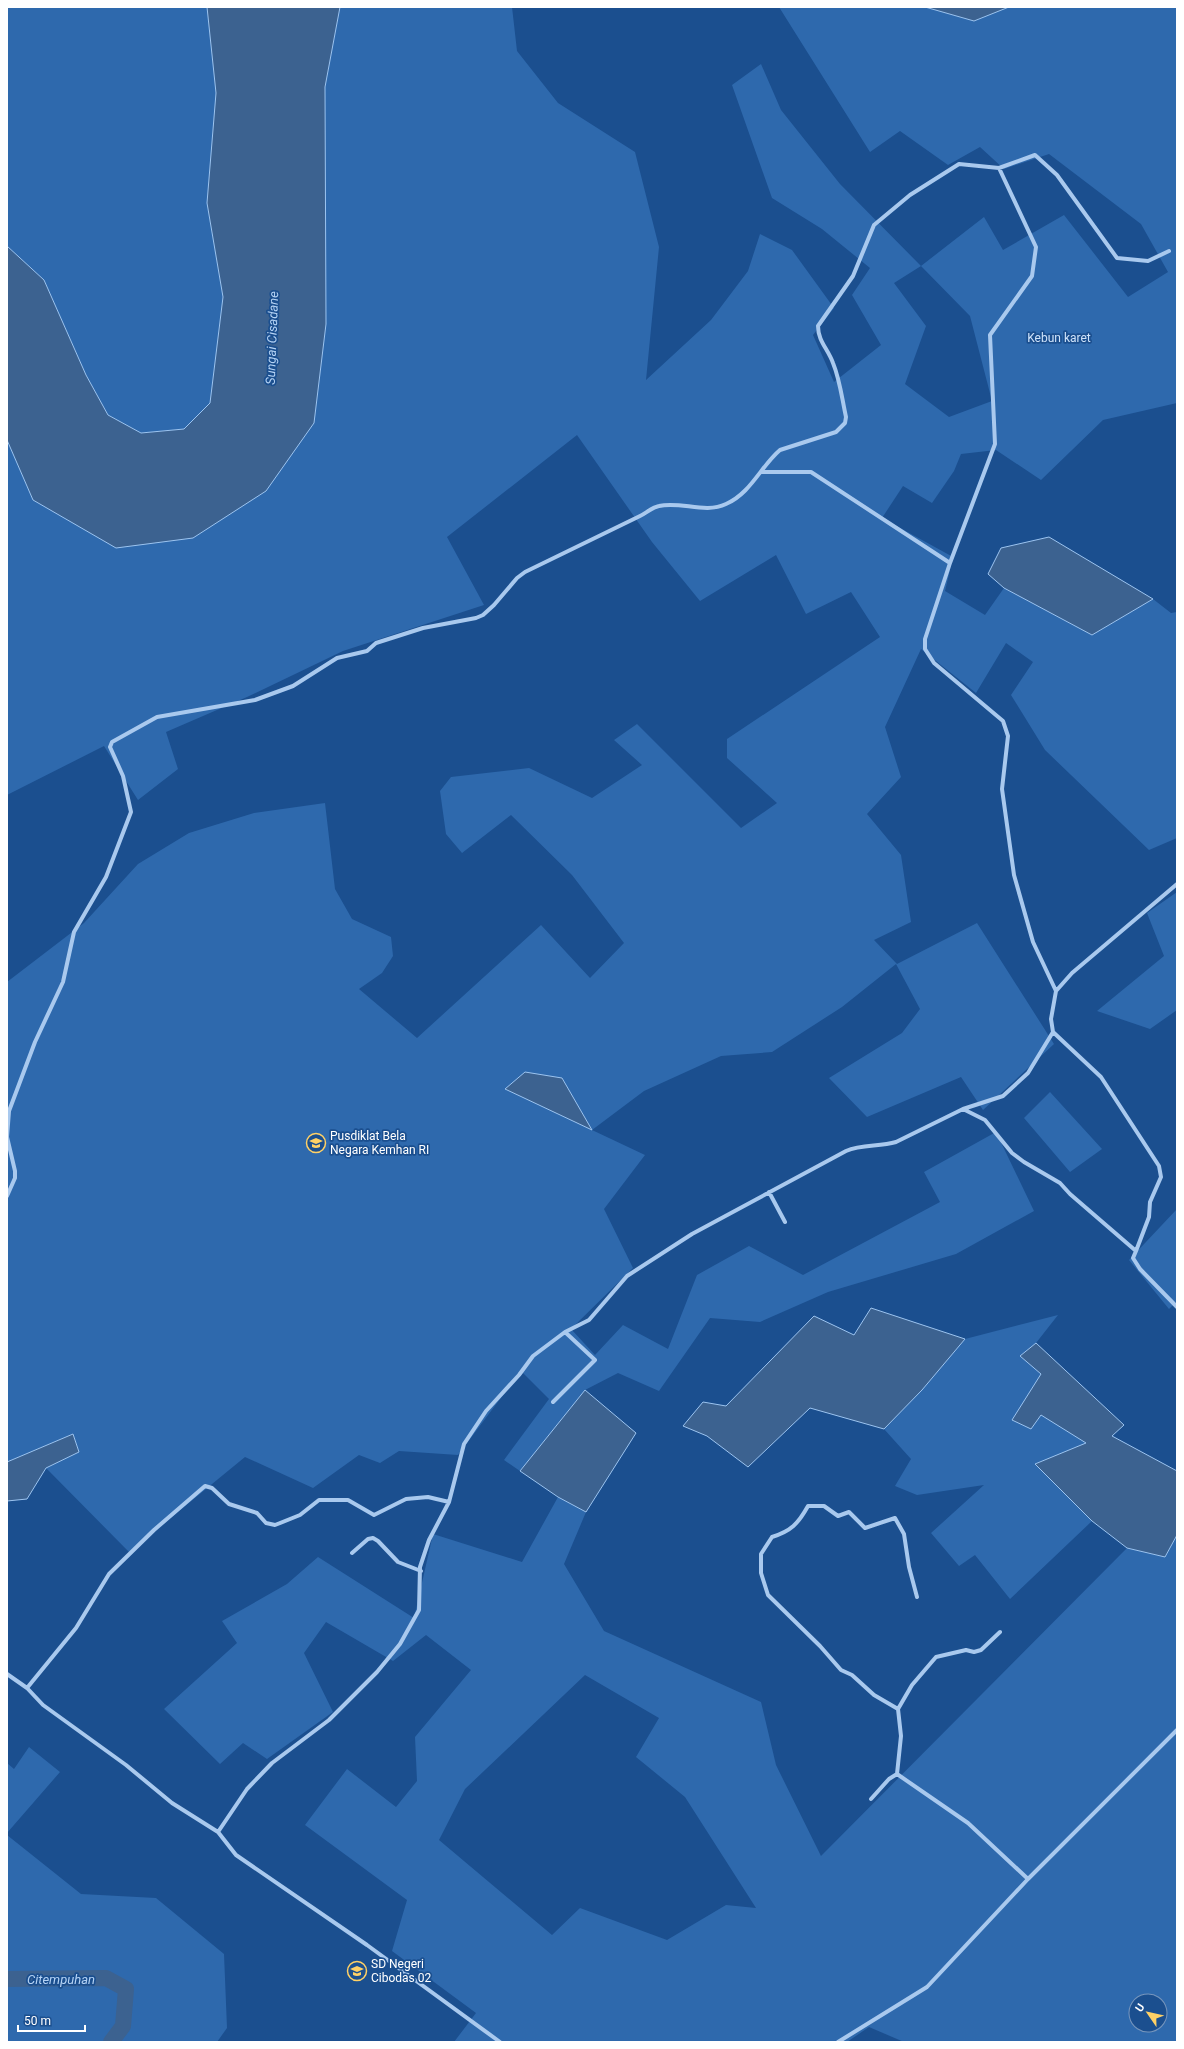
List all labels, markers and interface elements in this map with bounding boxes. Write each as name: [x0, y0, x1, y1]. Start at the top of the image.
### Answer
water label: Sungai Cisadane: [263, 291, 281, 385]
park label: Kebun karet: [1027, 331, 1091, 345]
place label: Pusdiklat Bela Negara Kemhan RI: [330, 1129, 429, 1157]
school or university icon: Pusdiklat Bela Negara Kemhan RI: [305, 1132, 327, 1154]
place label: SD Negeri Cibodas 02: [371, 1957, 432, 1985]
school or university icon: SD Negeri Cibodas 02: [346, 1960, 368, 1982]
water label: Citempuhan: [27, 1972, 95, 1987]
north arrow: [1128, 1993, 1168, 2033]
text: U: [1133, 2001, 1148, 2014]
scale bar: [18, 2007, 85, 2033]
text: 50 m: [24, 2014, 51, 2028]

